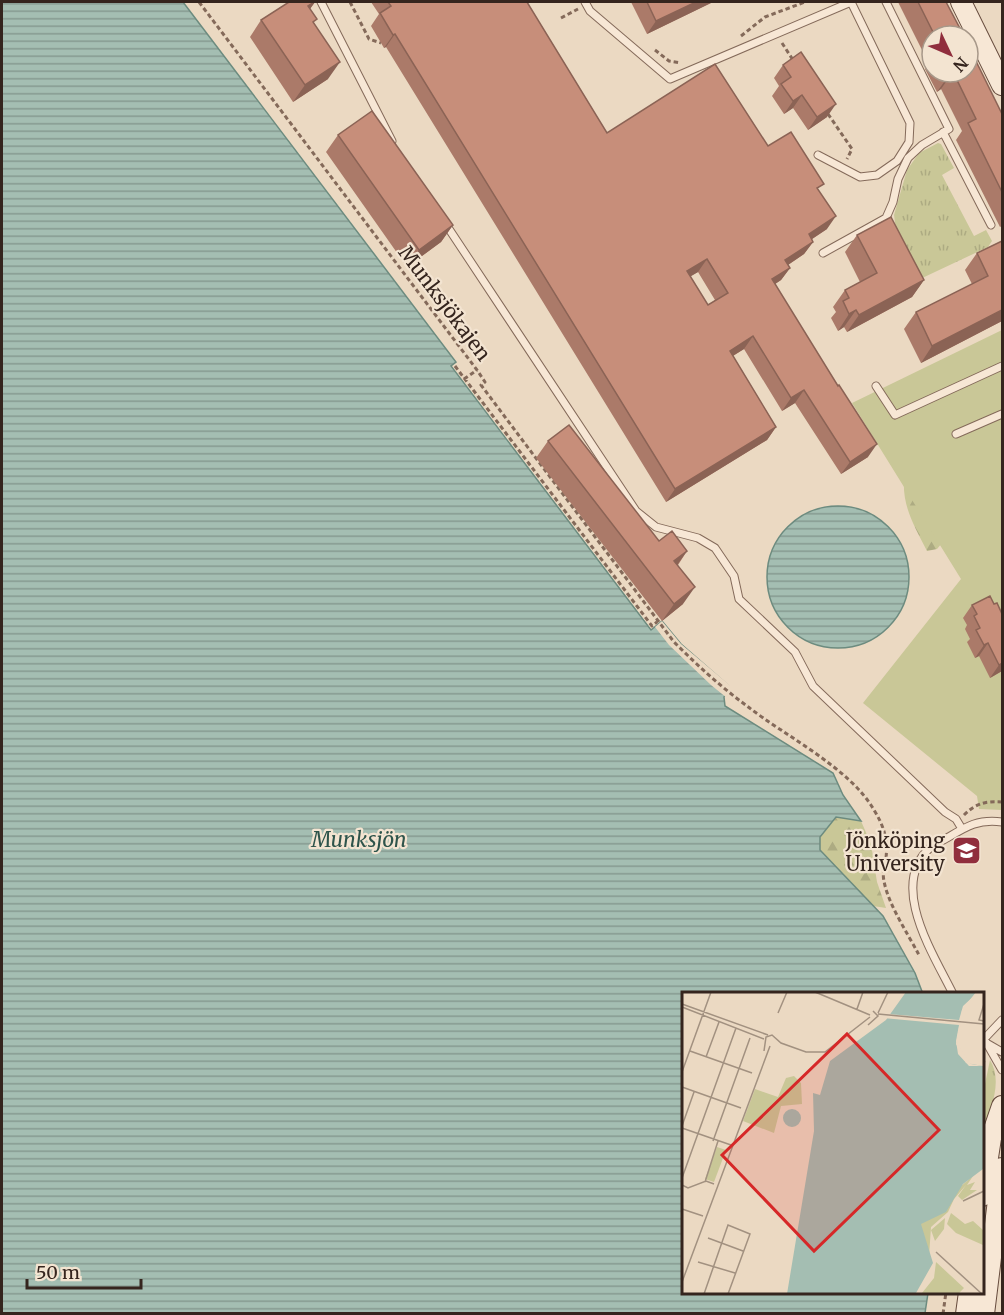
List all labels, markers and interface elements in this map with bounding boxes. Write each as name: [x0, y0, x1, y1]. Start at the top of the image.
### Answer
north arrow: [920, 24, 980, 84]
text: N: [949, 53, 972, 76]
street label: Munksjökajen: [394, 240, 496, 366]
water label: Munksjön: [310, 826, 407, 853]
place label: Jönköping University: [845, 828, 945, 876]
school or university icon: Jönköping University: [950, 835, 982, 867]
inset map: [682, 992, 983, 1294]
scale bar: [27, 1252, 141, 1290]
text: 50 m: [36, 1261, 80, 1284]

